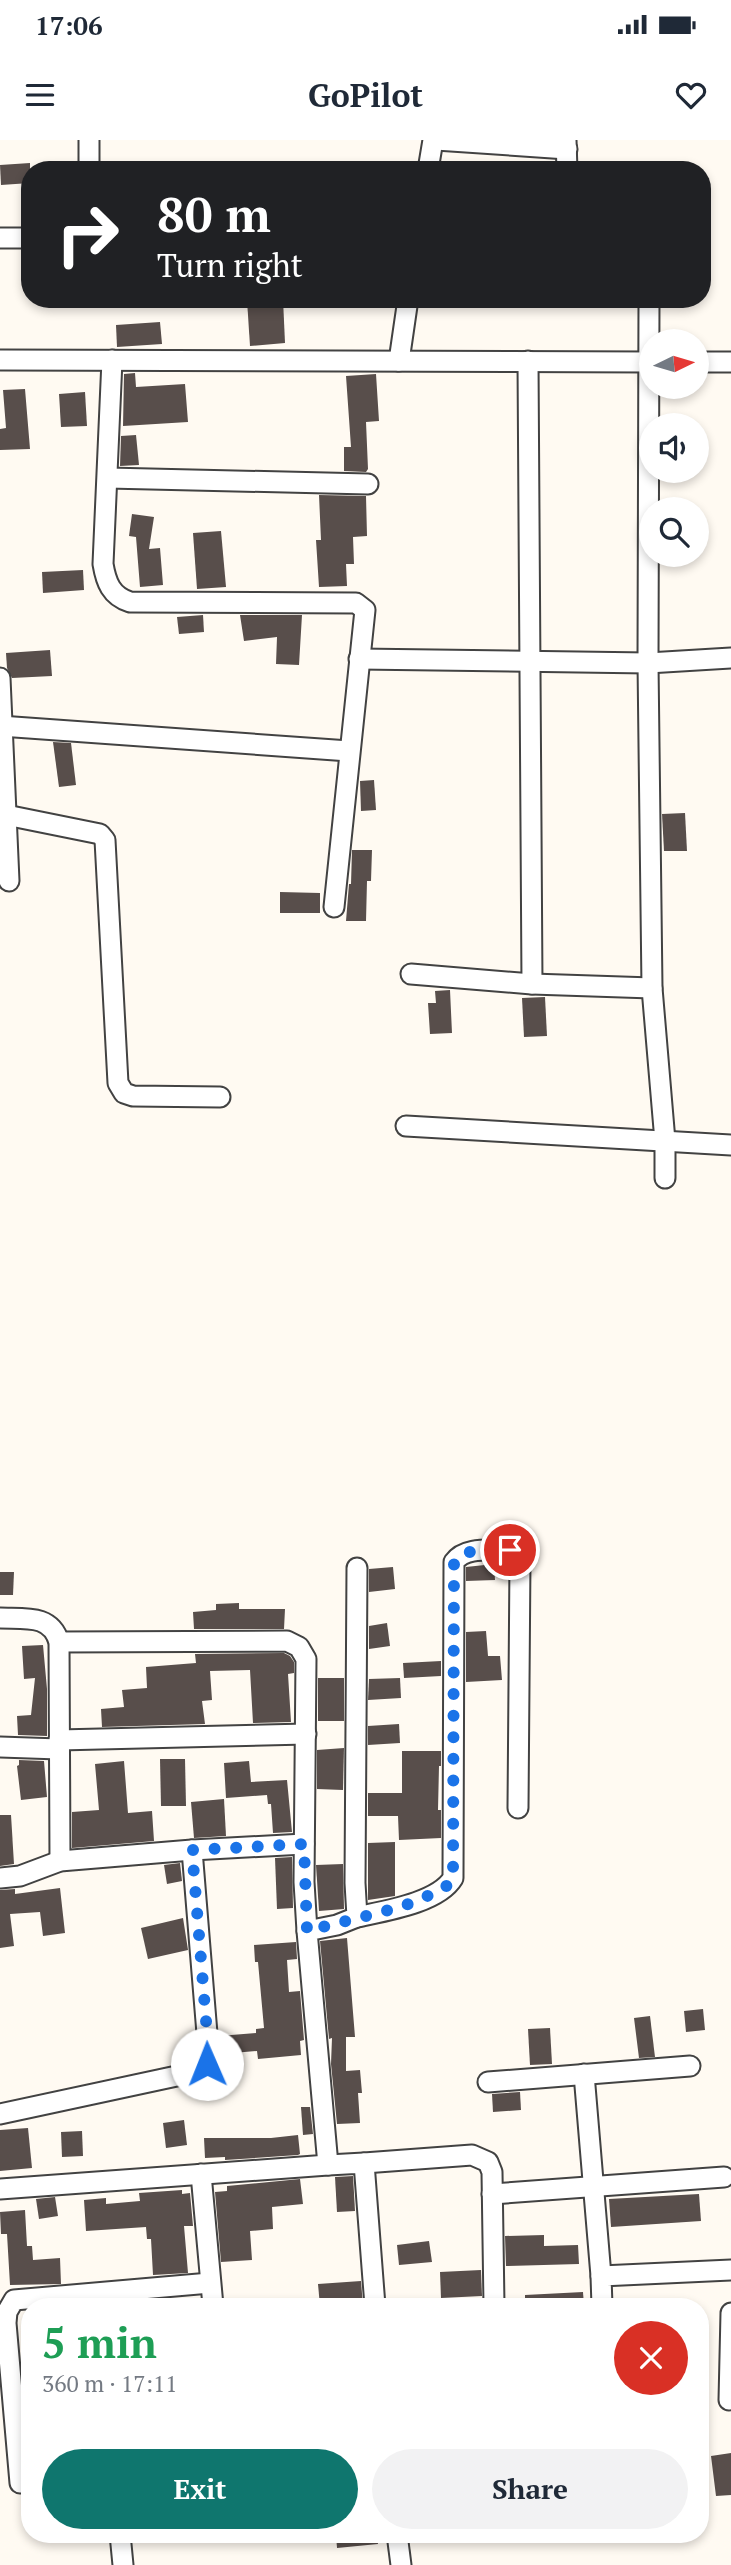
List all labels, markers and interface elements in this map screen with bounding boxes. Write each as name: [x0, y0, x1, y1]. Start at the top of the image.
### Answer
text: 17:06: [35, 8, 103, 42]
text: GoPilot: [308, 74, 423, 116]
icon: menu: [21, 76, 59, 114]
icon: heart: [672, 76, 710, 114]
text: 80 m: [157, 181, 271, 246]
icon: right: [42, 189, 133, 280]
text: Turn right: [157, 244, 303, 286]
north arrow: [639, 329, 709, 399]
map controls: [639, 329, 709, 567]
button: sound: [639, 413, 709, 483]
button: search: [639, 497, 709, 567]
pin: [480, 1520, 540, 1580]
icon: arrive: [491, 1531, 529, 1569]
position arrow: [170, 2027, 244, 2101]
text: 5 min: [42, 2314, 157, 2370]
button: close: [614, 2321, 688, 2395]
text: 360 m · 17:11: [42, 2368, 177, 2399]
button: Exit: [42, 2449, 358, 2529]
button: Share: [372, 2449, 688, 2529]

